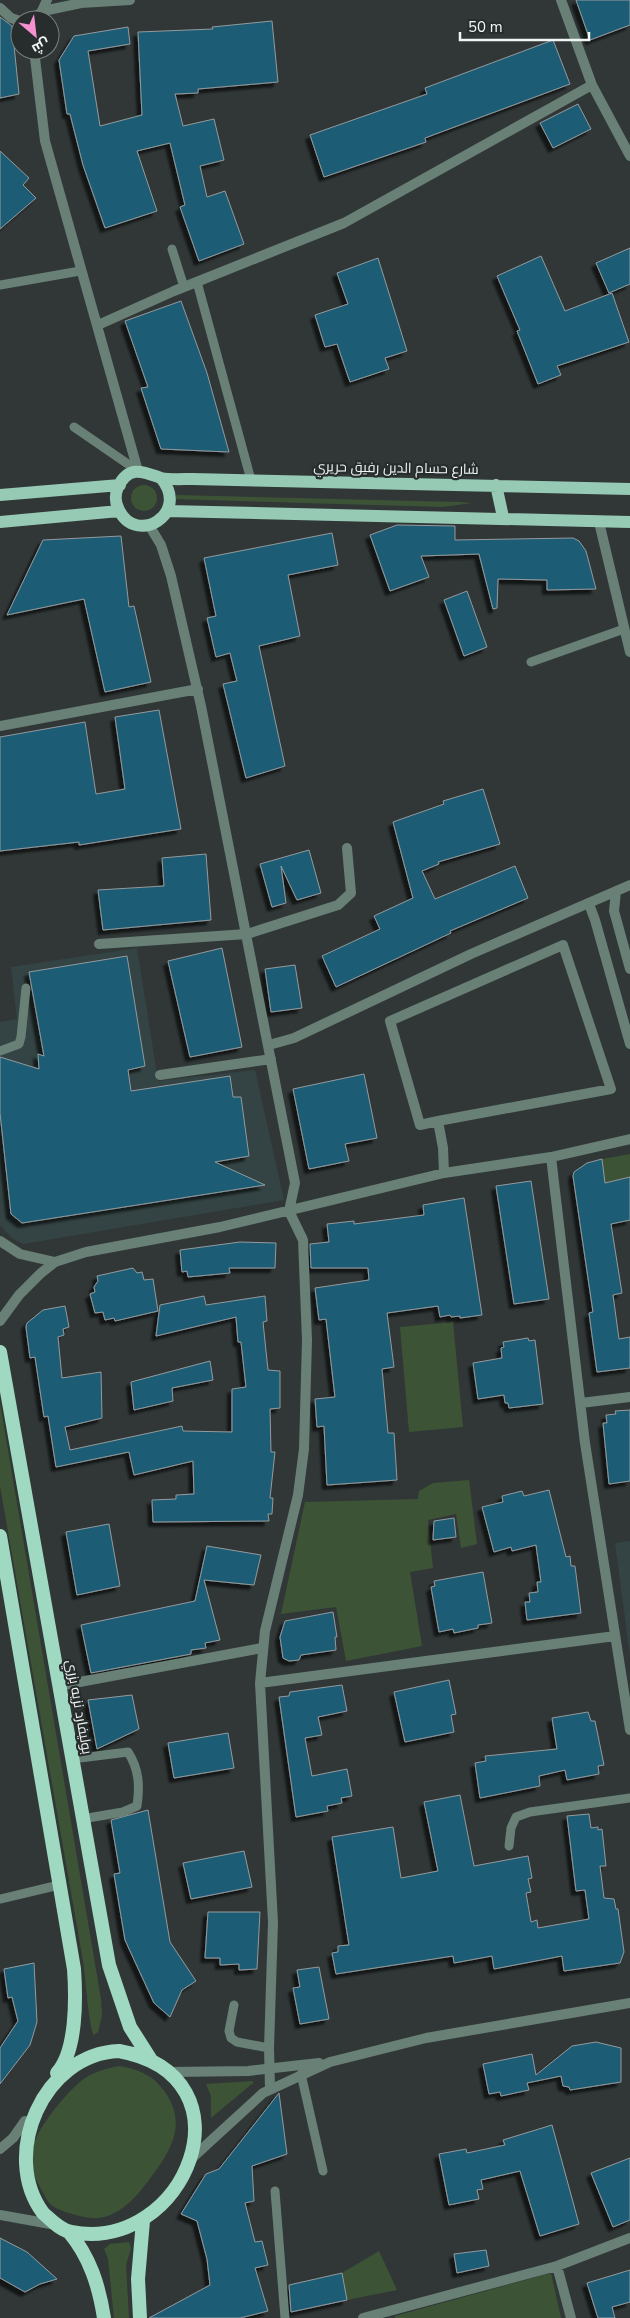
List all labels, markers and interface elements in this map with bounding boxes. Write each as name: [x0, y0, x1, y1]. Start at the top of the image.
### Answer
north arrow: [10, 10, 60, 60]
scale bar: [460, 10, 589, 42]
text: 50 m: [468, 17, 503, 37]
text: ش: [28, 33, 53, 59]
street label: شارع حسام الدين رفيق حريري: [313, 457, 479, 481]
street label: بوليفارد نزيه بزري: [59, 1658, 97, 1756]

